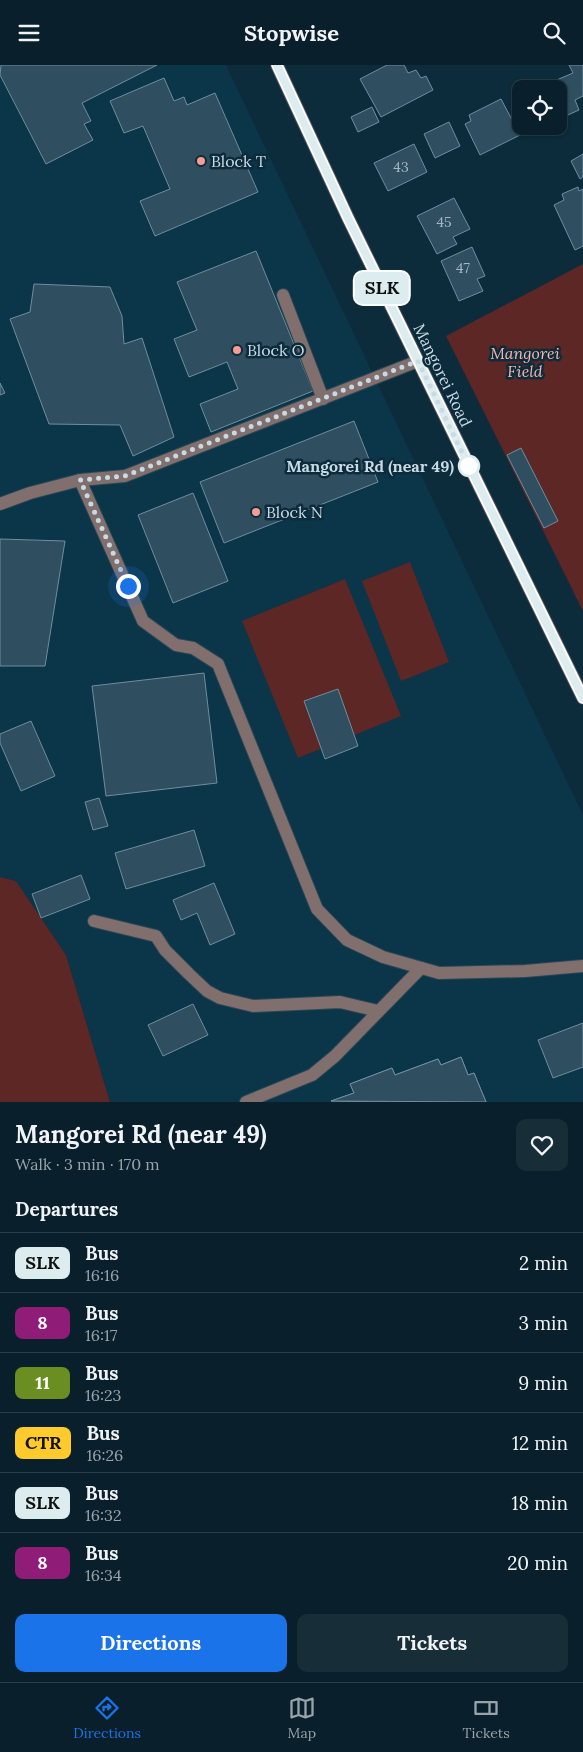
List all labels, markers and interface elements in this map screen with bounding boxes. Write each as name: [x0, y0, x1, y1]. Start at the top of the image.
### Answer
icon: menu: [15, 19, 43, 47]
text: Stopwise: [244, 19, 339, 47]
icon: search: [540, 19, 568, 47]
map controls: [512, 80, 567, 135]
button: locate: [512, 80, 567, 135]
place label: Block T: [211, 151, 266, 171]
marker: Block T: [195, 155, 207, 167]
house number: 43: [393, 158, 409, 176]
house number: 45: [436, 213, 452, 231]
house number: 47: [456, 259, 471, 277]
line badge: SLK: [353, 272, 411, 304]
text: SLK: [365, 276, 399, 299]
street label: Mangorei Road: [409, 320, 477, 430]
place label: Block O: [247, 340, 305, 360]
park label: Mangorei Field: [490, 343, 560, 381]
marker: Block O: [231, 344, 243, 356]
marker: Mangorei Rd (near 49): [458, 455, 480, 477]
place label: Mangorei Rd (near 49): [286, 456, 454, 477]
place label: Block N: [266, 502, 323, 522]
marker: Block N: [250, 506, 262, 518]
your location: [116, 574, 141, 599]
text: Mangorei Rd (near 49): [15, 1119, 267, 1150]
button: heart: [516, 1119, 568, 1171]
text: Walk · 3 min · 170 m: [15, 1154, 160, 1174]
text: Departures: [15, 1197, 118, 1221]
text: Bus: [85, 1241, 118, 1265]
text: SLK: [25, 1251, 60, 1274]
text: 2 min: [519, 1251, 568, 1275]
text: 16:16: [85, 1265, 119, 1285]
text: Bus: [85, 1301, 118, 1325]
text: 8: [37, 1311, 48, 1334]
text: 3 min: [519, 1311, 568, 1335]
text: 16:17: [85, 1325, 117, 1345]
text: Bus: [85, 1361, 118, 1385]
text: 11: [35, 1371, 50, 1394]
text: 9 min: [518, 1371, 568, 1395]
text: 16:23: [85, 1385, 121, 1405]
text: Bus: [86, 1421, 120, 1445]
text: CTR: [25, 1431, 61, 1454]
text: 12 min: [512, 1431, 568, 1455]
text: 16:26: [86, 1445, 123, 1465]
text: Bus: [85, 1481, 118, 1505]
text: SLK: [25, 1491, 60, 1514]
text: 18 min: [512, 1491, 568, 1515]
text: 16:32: [85, 1505, 122, 1525]
text: Bus: [85, 1541, 118, 1565]
text: 8: [37, 1551, 48, 1574]
text: 20 min: [507, 1551, 568, 1575]
text: 16:34: [85, 1565, 122, 1585]
button: Directions: [15, 1614, 287, 1672]
button: Tickets: [297, 1614, 568, 1672]
tab: Directions: [73, 1694, 141, 1742]
tab: Map: [288, 1694, 316, 1742]
tab: Tickets: [463, 1694, 510, 1742]

